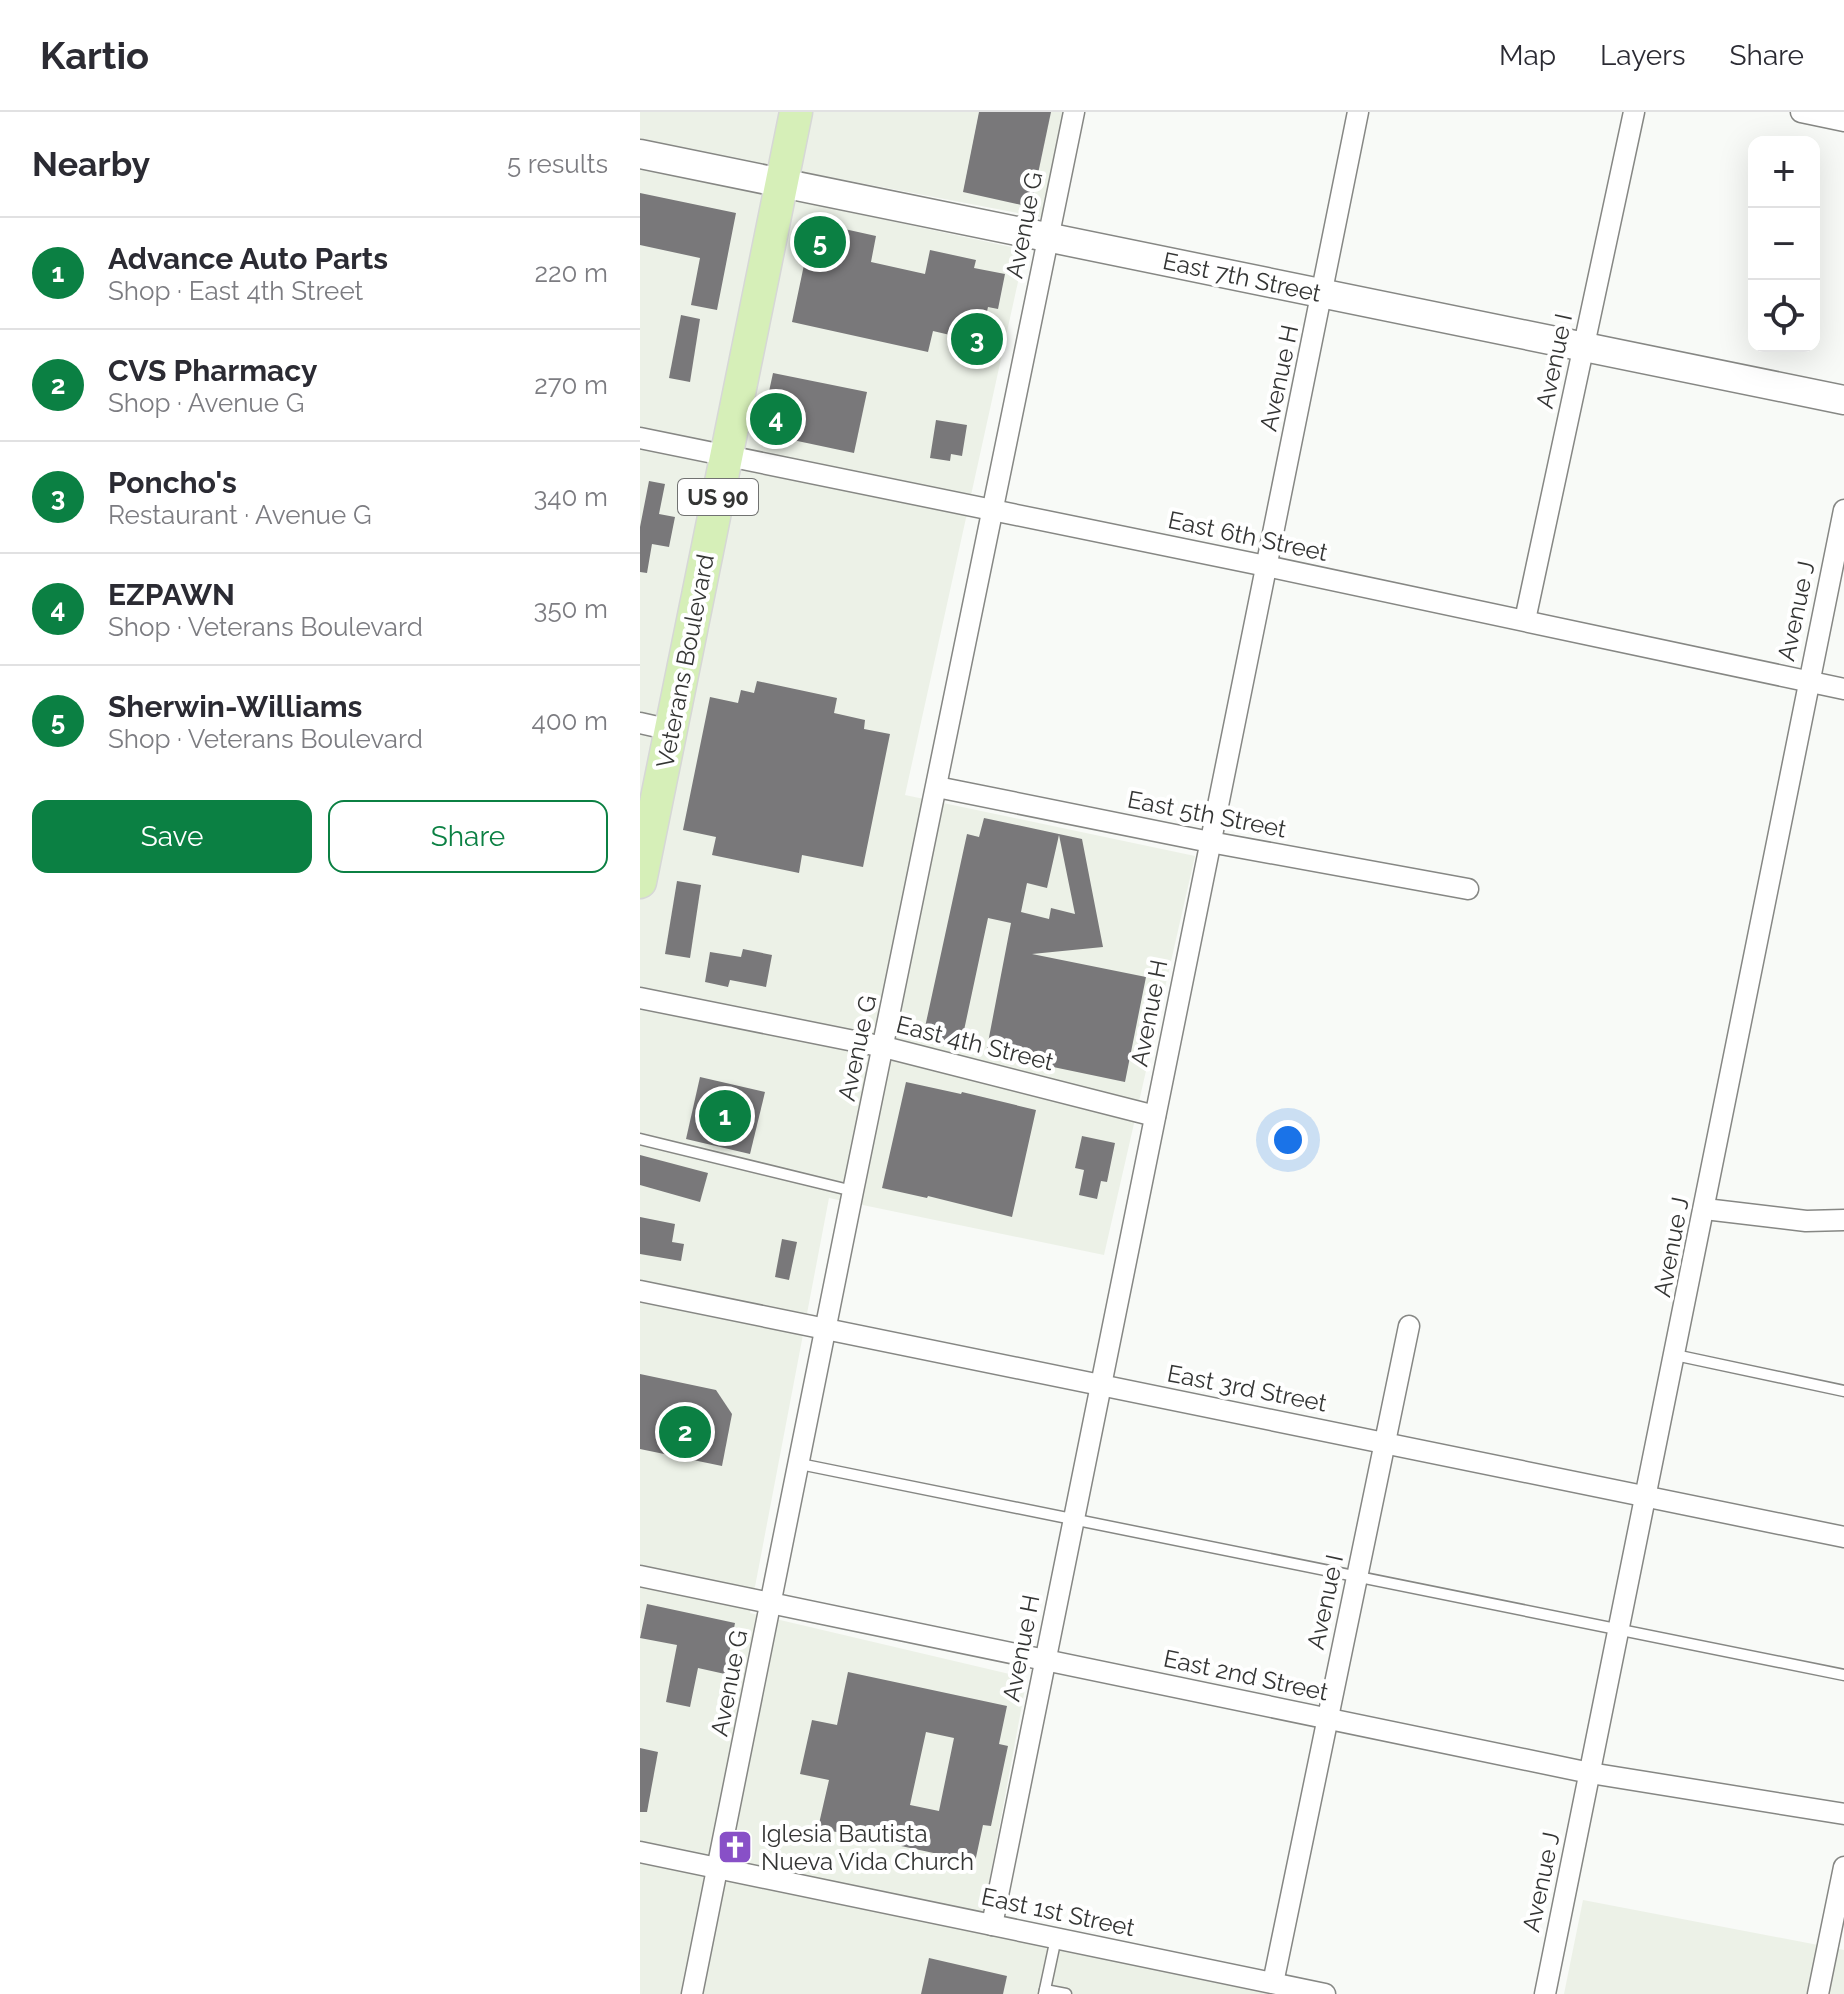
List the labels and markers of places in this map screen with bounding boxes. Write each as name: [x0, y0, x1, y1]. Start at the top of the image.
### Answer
pin: 5: [794, 212, 846, 272]
pin: 3: [951, 309, 1003, 369]
pin: 4: [750, 389, 802, 449]
pin: 1: [699, 1086, 751, 1146]
pin: 2: [659, 1402, 711, 1462]
place label: Iglesia Bautista Nueva Vida Church: [761, 1819, 974, 1876]
church icon: Iglesia Bautista Nueva Vida Church: [716, 1828, 754, 1866]

